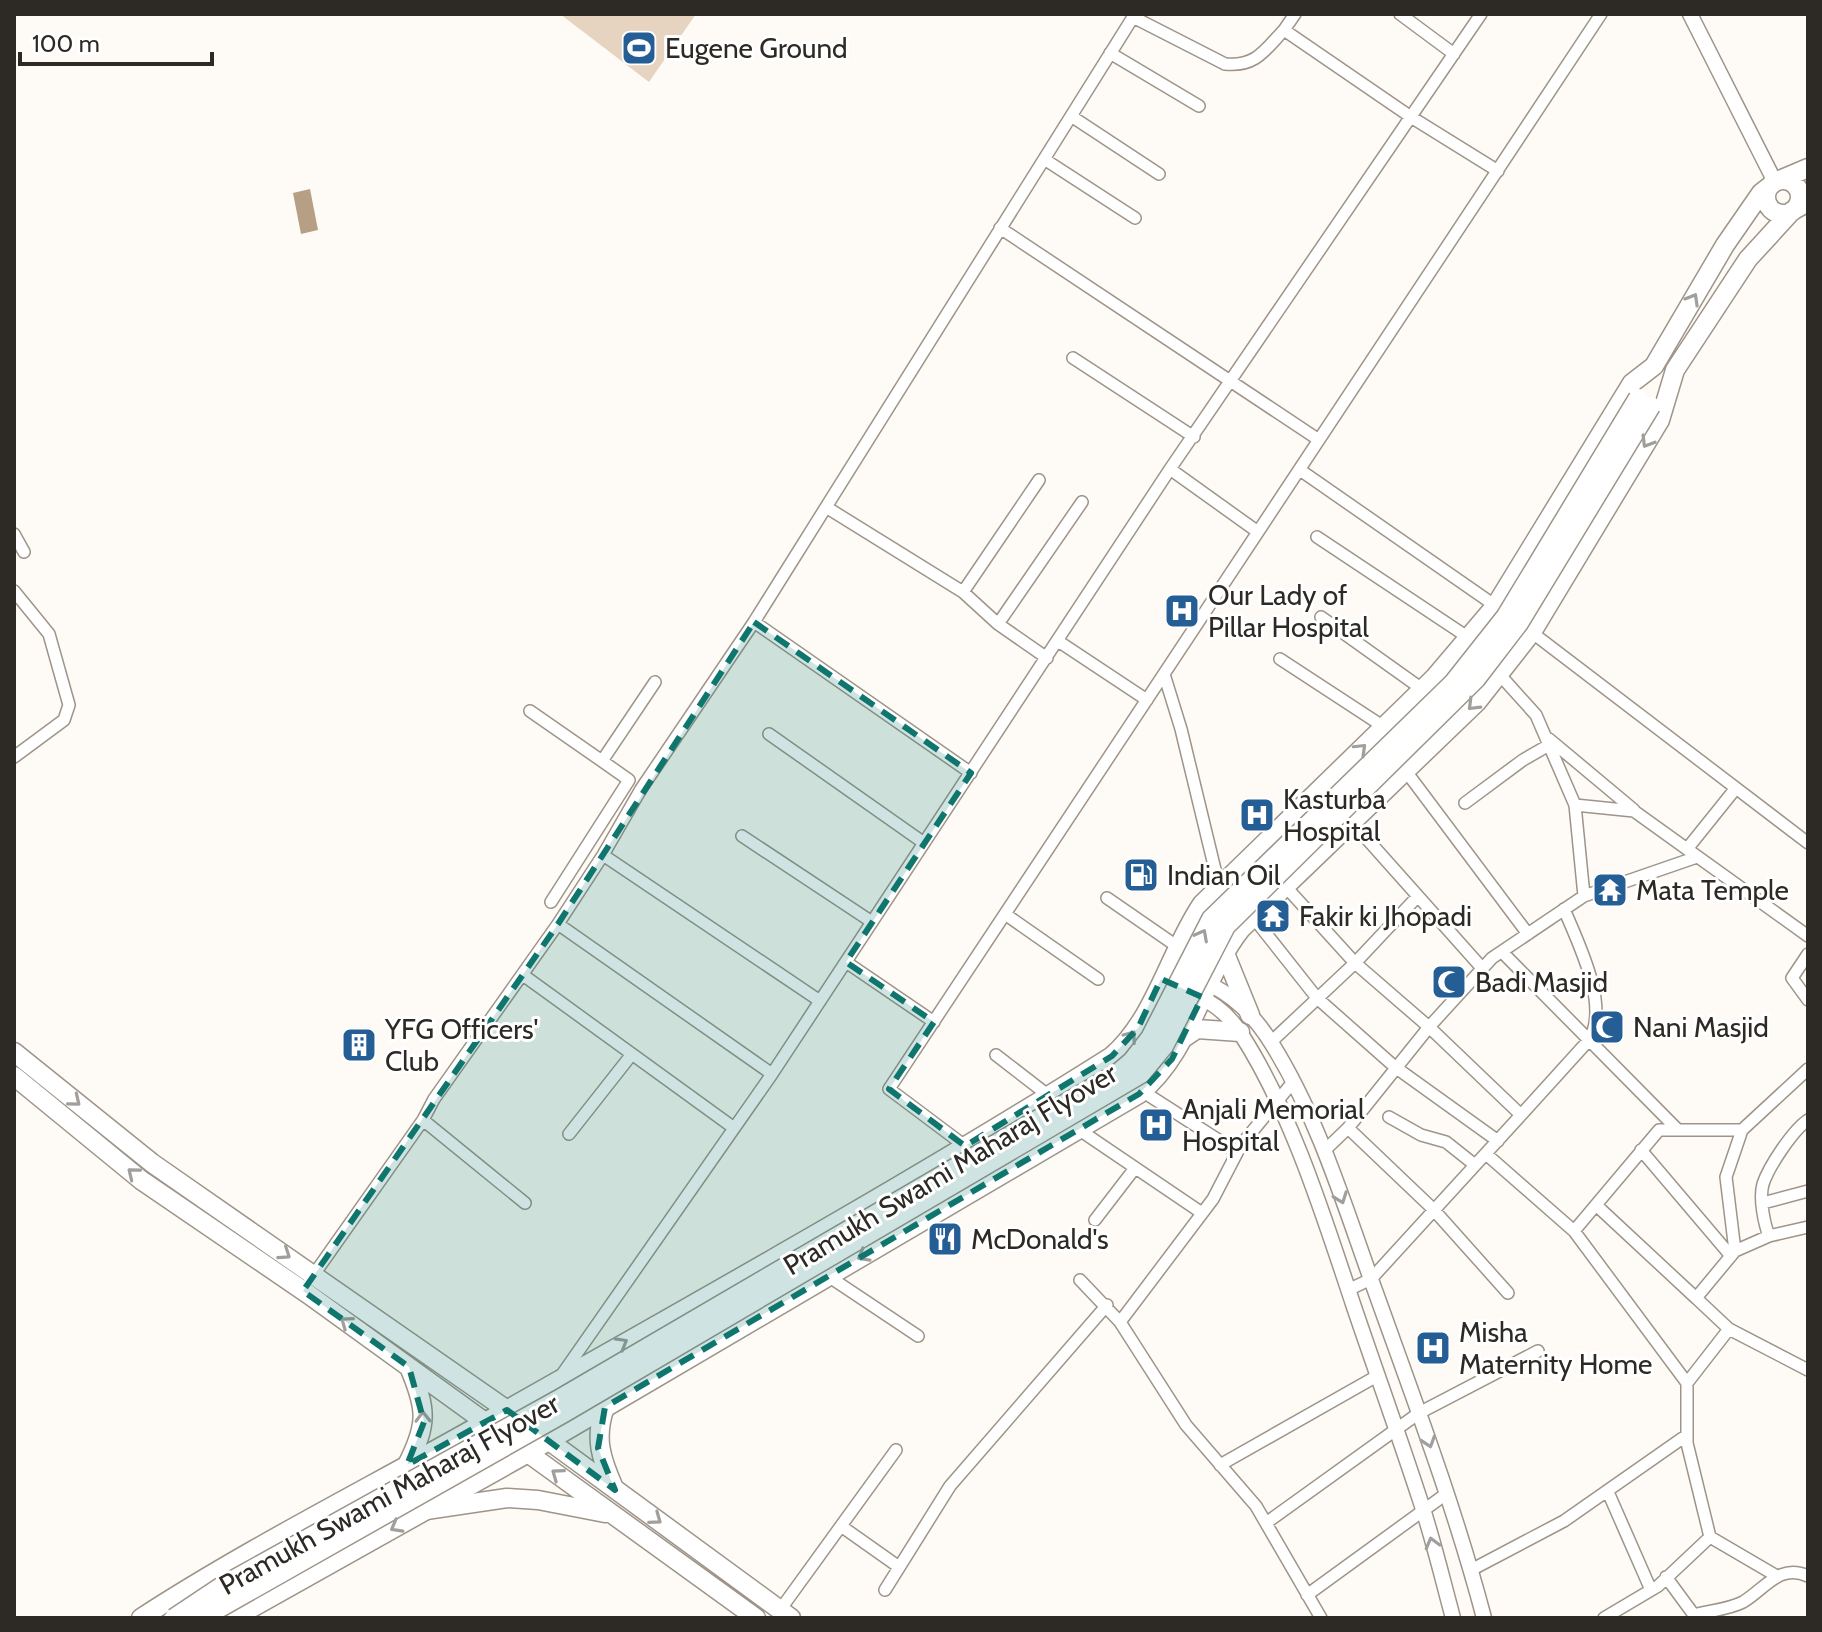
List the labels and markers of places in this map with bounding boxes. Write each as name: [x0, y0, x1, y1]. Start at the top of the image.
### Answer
sports icon: Eugene Ground: [620, 29, 658, 67]
place label: Eugene Ground: [665, 31, 848, 65]
place label: Our Lady of Pillar Hospital: [1208, 578, 1369, 644]
hospital icon: Our Lady of Pillar Hospital: [1163, 592, 1201, 630]
place label: Kasturba Hospital: [1283, 782, 1386, 848]
hospital icon: Kasturba Hospital: [1238, 796, 1276, 834]
fuel station icon: Indian Oil: [1122, 856, 1160, 894]
place label: Indian Oil: [1167, 858, 1281, 892]
temple icon: Mata Temple: [1591, 871, 1629, 909]
place label: Mata Temple: [1636, 873, 1789, 907]
temple icon: Fakir ki Jhopadi: [1254, 897, 1292, 935]
place label: Fakir ki Jhopadi: [1299, 899, 1472, 933]
mosque icon: Badi Masjid: [1430, 963, 1468, 1001]
place label: Badi Masjid: [1475, 965, 1608, 999]
mosque icon: Nani Masjid: [1588, 1008, 1626, 1046]
place label: Nani Masjid: [1633, 1010, 1769, 1044]
place label: YFG Officers' Club: [384, 1012, 538, 1078]
building icon: YFG Officers' Club: [340, 1026, 378, 1064]
place label: Anjali Memorial Hospital: [1182, 1092, 1365, 1158]
hospital icon: Anjali Memorial Hospital: [1137, 1106, 1175, 1144]
restaurant icon: McDonald's: [926, 1220, 964, 1258]
place label: McDonald's: [971, 1222, 1109, 1256]
place label: Misha Maternity Home: [1459, 1315, 1652, 1381]
hospital icon: Misha Maternity Home: [1414, 1329, 1452, 1367]

